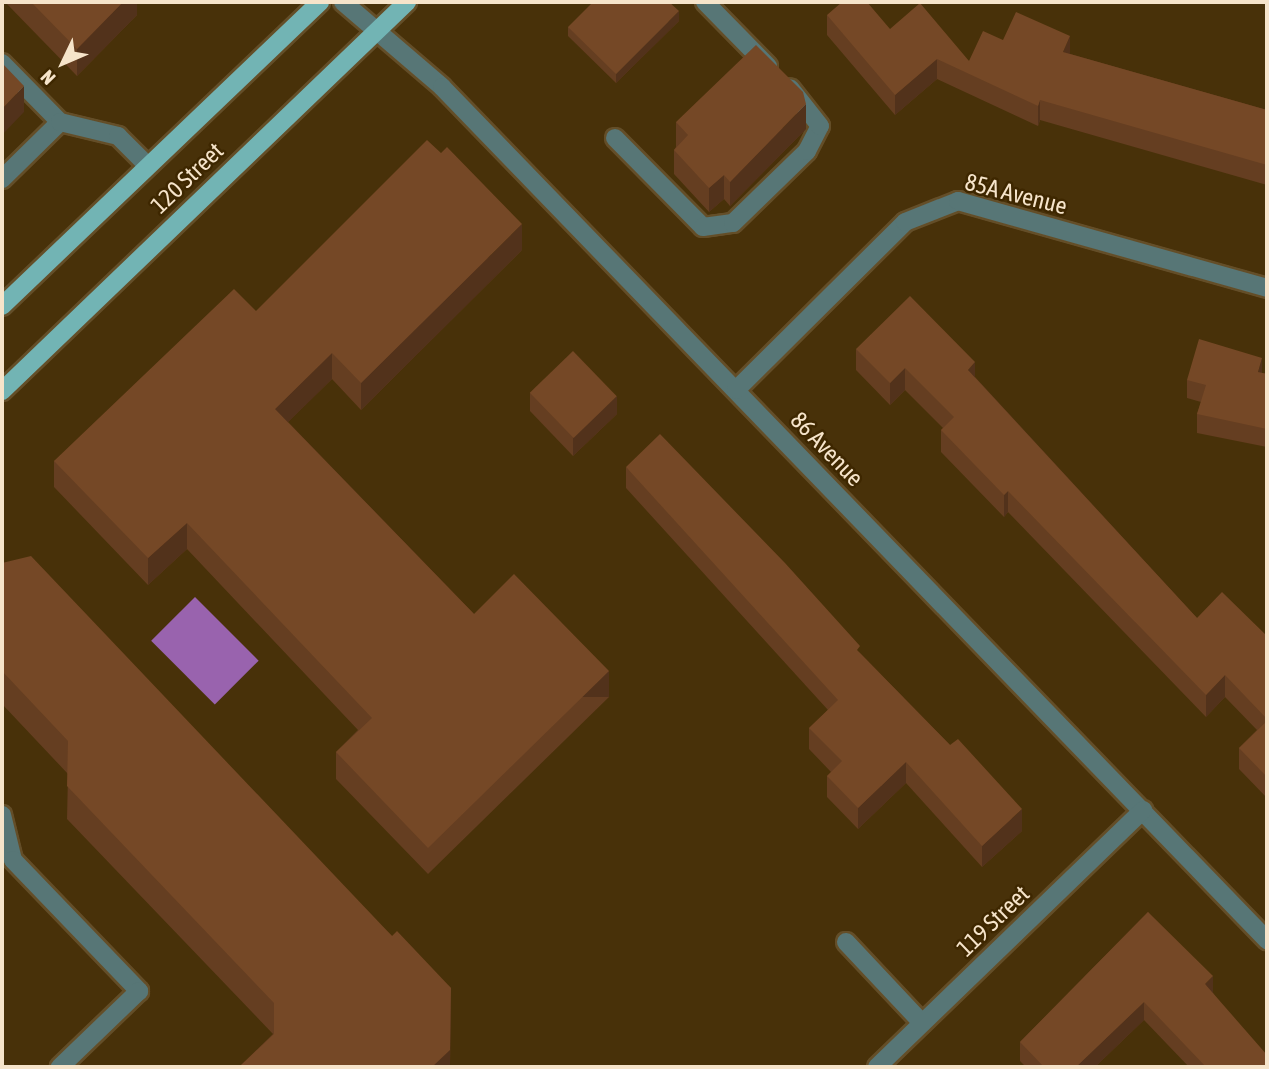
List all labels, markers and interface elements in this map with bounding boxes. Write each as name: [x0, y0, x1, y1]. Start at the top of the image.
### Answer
north arrow: [28, 28, 98, 98]
text: N: [36, 66, 60, 89]
street label: 120 Street: [145, 136, 229, 220]
street label: 85A Avenue: [962, 167, 1070, 221]
street label: 86 Avenue: [785, 406, 869, 492]
street label: 119 Street: [951, 879, 1035, 963]

